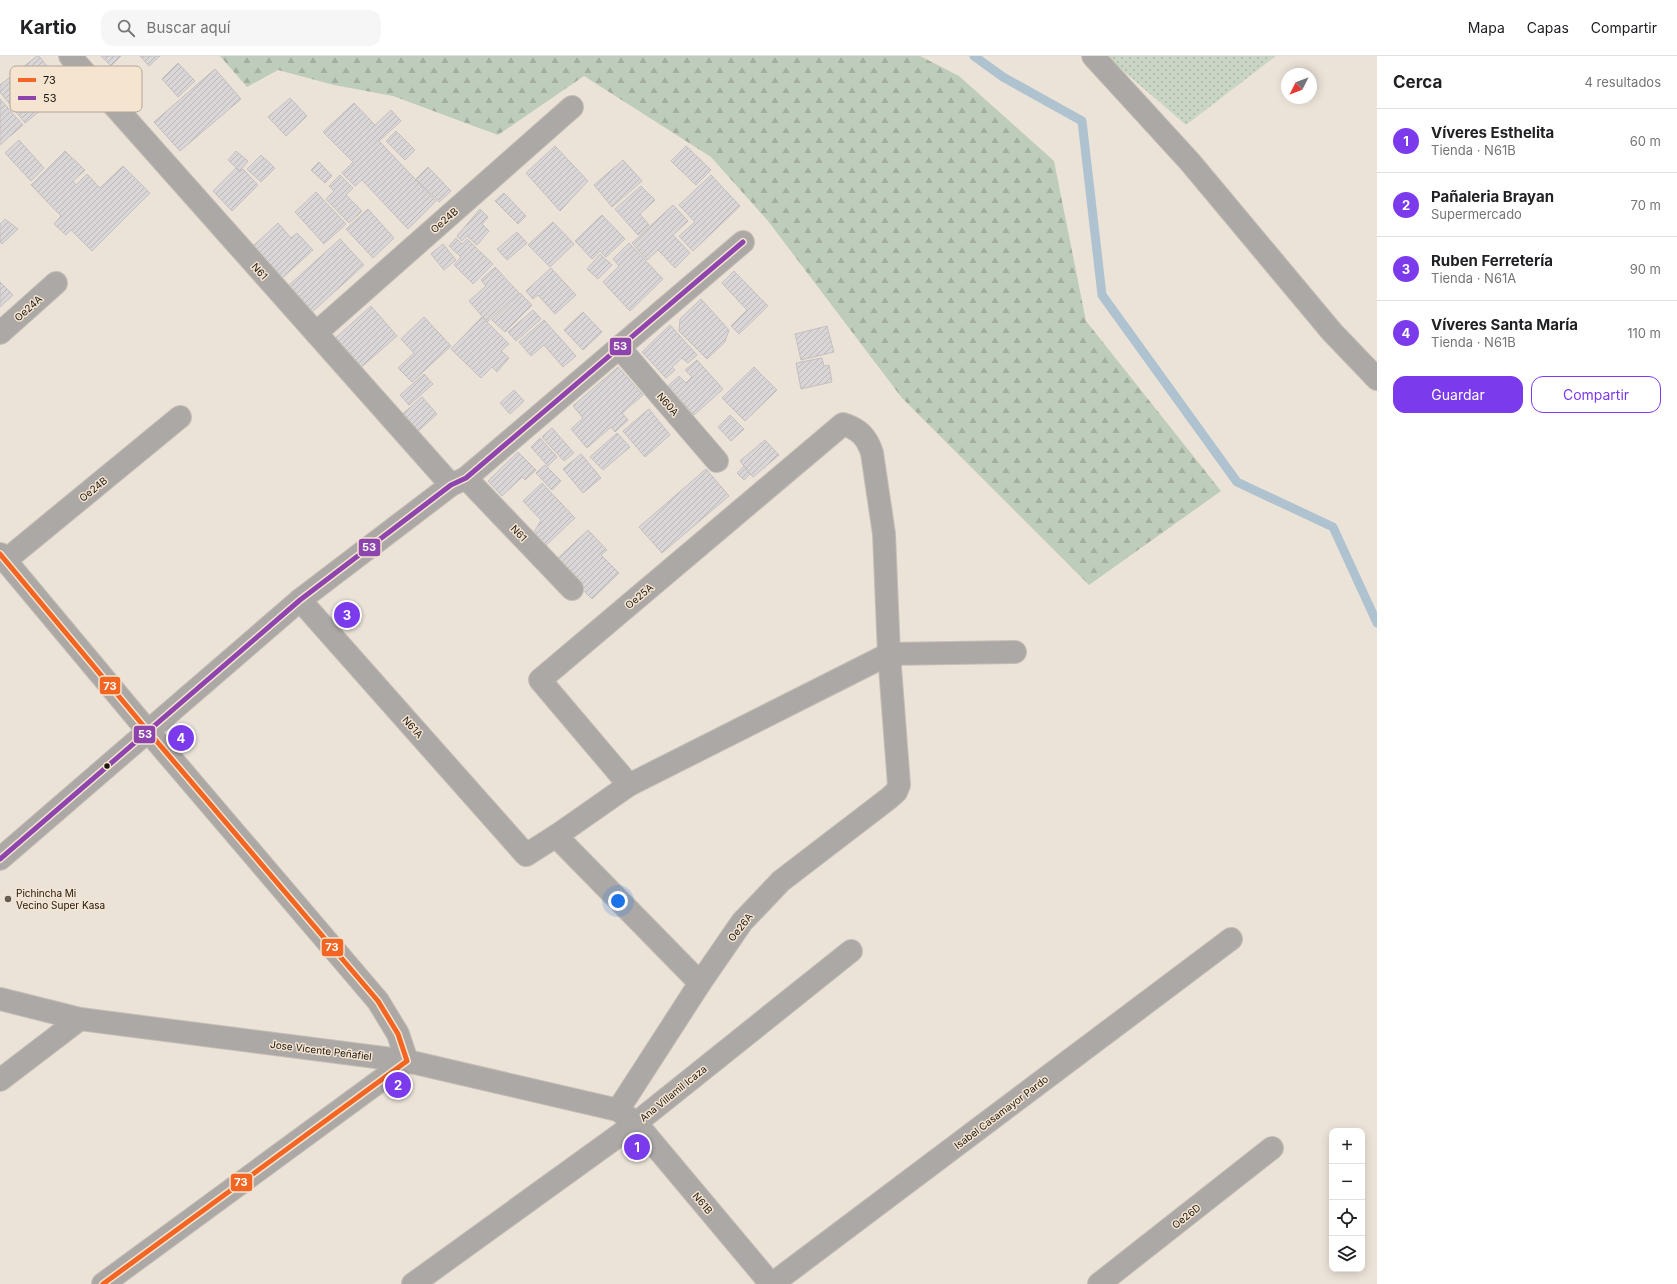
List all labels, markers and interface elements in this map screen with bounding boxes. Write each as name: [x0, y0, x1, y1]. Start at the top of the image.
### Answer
search box: [101, 10, 381, 46]
text: Kartio: [20, 16, 77, 39]
icon: search: [115, 17, 137, 39]
text: Buscar aquí: [147, 18, 230, 37]
text: Mapa: [1468, 19, 1505, 36]
text: Capas: [1527, 19, 1569, 36]
text: Compartir: [1591, 19, 1657, 36]
legend: [10, 66, 142, 112]
north arrow: [1281, 68, 1317, 104]
text: Cerca: [1393, 72, 1442, 92]
text: 73: [43, 73, 56, 87]
text: 4 resultados: [1585, 74, 1661, 90]
text: 53: [43, 91, 57, 105]
text: Víveres Esthelita: [1431, 123, 1554, 142]
text: 1: [1403, 133, 1409, 149]
text: 60 m: [1630, 133, 1661, 149]
text: Tienda · N61B: [1431, 142, 1516, 158]
text: Pañaleria Brayan: [1431, 187, 1554, 206]
text: 2: [1402, 197, 1410, 213]
text: 70 m: [1631, 197, 1661, 213]
street label: Oe24B: [428, 205, 460, 235]
text: Supermercado: [1431, 206, 1522, 222]
text: Ruben Ferretería: [1431, 251, 1553, 270]
street label: N61: [250, 260, 270, 282]
text: 3: [1402, 261, 1410, 277]
text: 90 m: [1630, 261, 1661, 277]
text: Tienda · N61A: [1431, 270, 1516, 286]
street label: Oe24A: [12, 293, 44, 323]
text: Víveres Santa María: [1431, 315, 1578, 334]
text: 4: [1402, 325, 1410, 341]
text: 110 m: [1627, 325, 1661, 341]
text: Tienda · N61B: [1431, 334, 1516, 350]
line badge: 53: [609, 337, 632, 356]
text: 53: [613, 339, 627, 353]
button: Guardar: [1393, 376, 1523, 413]
button: Compartir: [1531, 376, 1661, 413]
street label: N60A: [655, 390, 681, 418]
street label: Oe24B: [77, 474, 109, 504]
street label: N61: [508, 522, 530, 544]
line badge: 53: [358, 538, 381, 557]
text: 53: [362, 540, 376, 554]
street label: Oe25A: [623, 581, 655, 611]
pin: 3: [334, 600, 360, 630]
line badge: 73: [99, 676, 121, 695]
text: 73: [103, 679, 117, 693]
street label: N61A: [400, 714, 426, 740]
pin: 4: [168, 723, 194, 753]
line badge: 53: [133, 725, 156, 744]
text: 53: [138, 727, 152, 741]
unlabelled marker: [102, 761, 112, 771]
place label: Pichincha Mi Vecino Super Kasa: [16, 887, 105, 911]
your location: [608, 891, 628, 911]
marker: Pichincha Mi Vecino Super Kasa: [3, 894, 13, 904]
street label: Oe26A: [725, 910, 755, 944]
line badge: 73: [321, 938, 344, 957]
text: 73: [325, 940, 339, 954]
street label: Jose Vicente Peñafiel: [270, 1038, 372, 1062]
street label: Ana Villamil Icaza: [637, 1062, 709, 1124]
pin: 2: [385, 1070, 411, 1100]
street label: Isabel Casamayor Pardo: [952, 1073, 1050, 1151]
map controls: [1329, 1128, 1365, 1272]
button: +: [1329, 1128, 1365, 1164]
pin: 1: [624, 1132, 650, 1162]
button: −: [1329, 1164, 1365, 1200]
line badge: 73: [230, 1173, 253, 1192]
text: 73: [234, 1175, 248, 1189]
street label: N61B: [691, 1190, 715, 1216]
button: locate: [1329, 1200, 1365, 1236]
street label: Oe26D: [1169, 1201, 1203, 1231]
button: layers: [1329, 1236, 1365, 1272]

